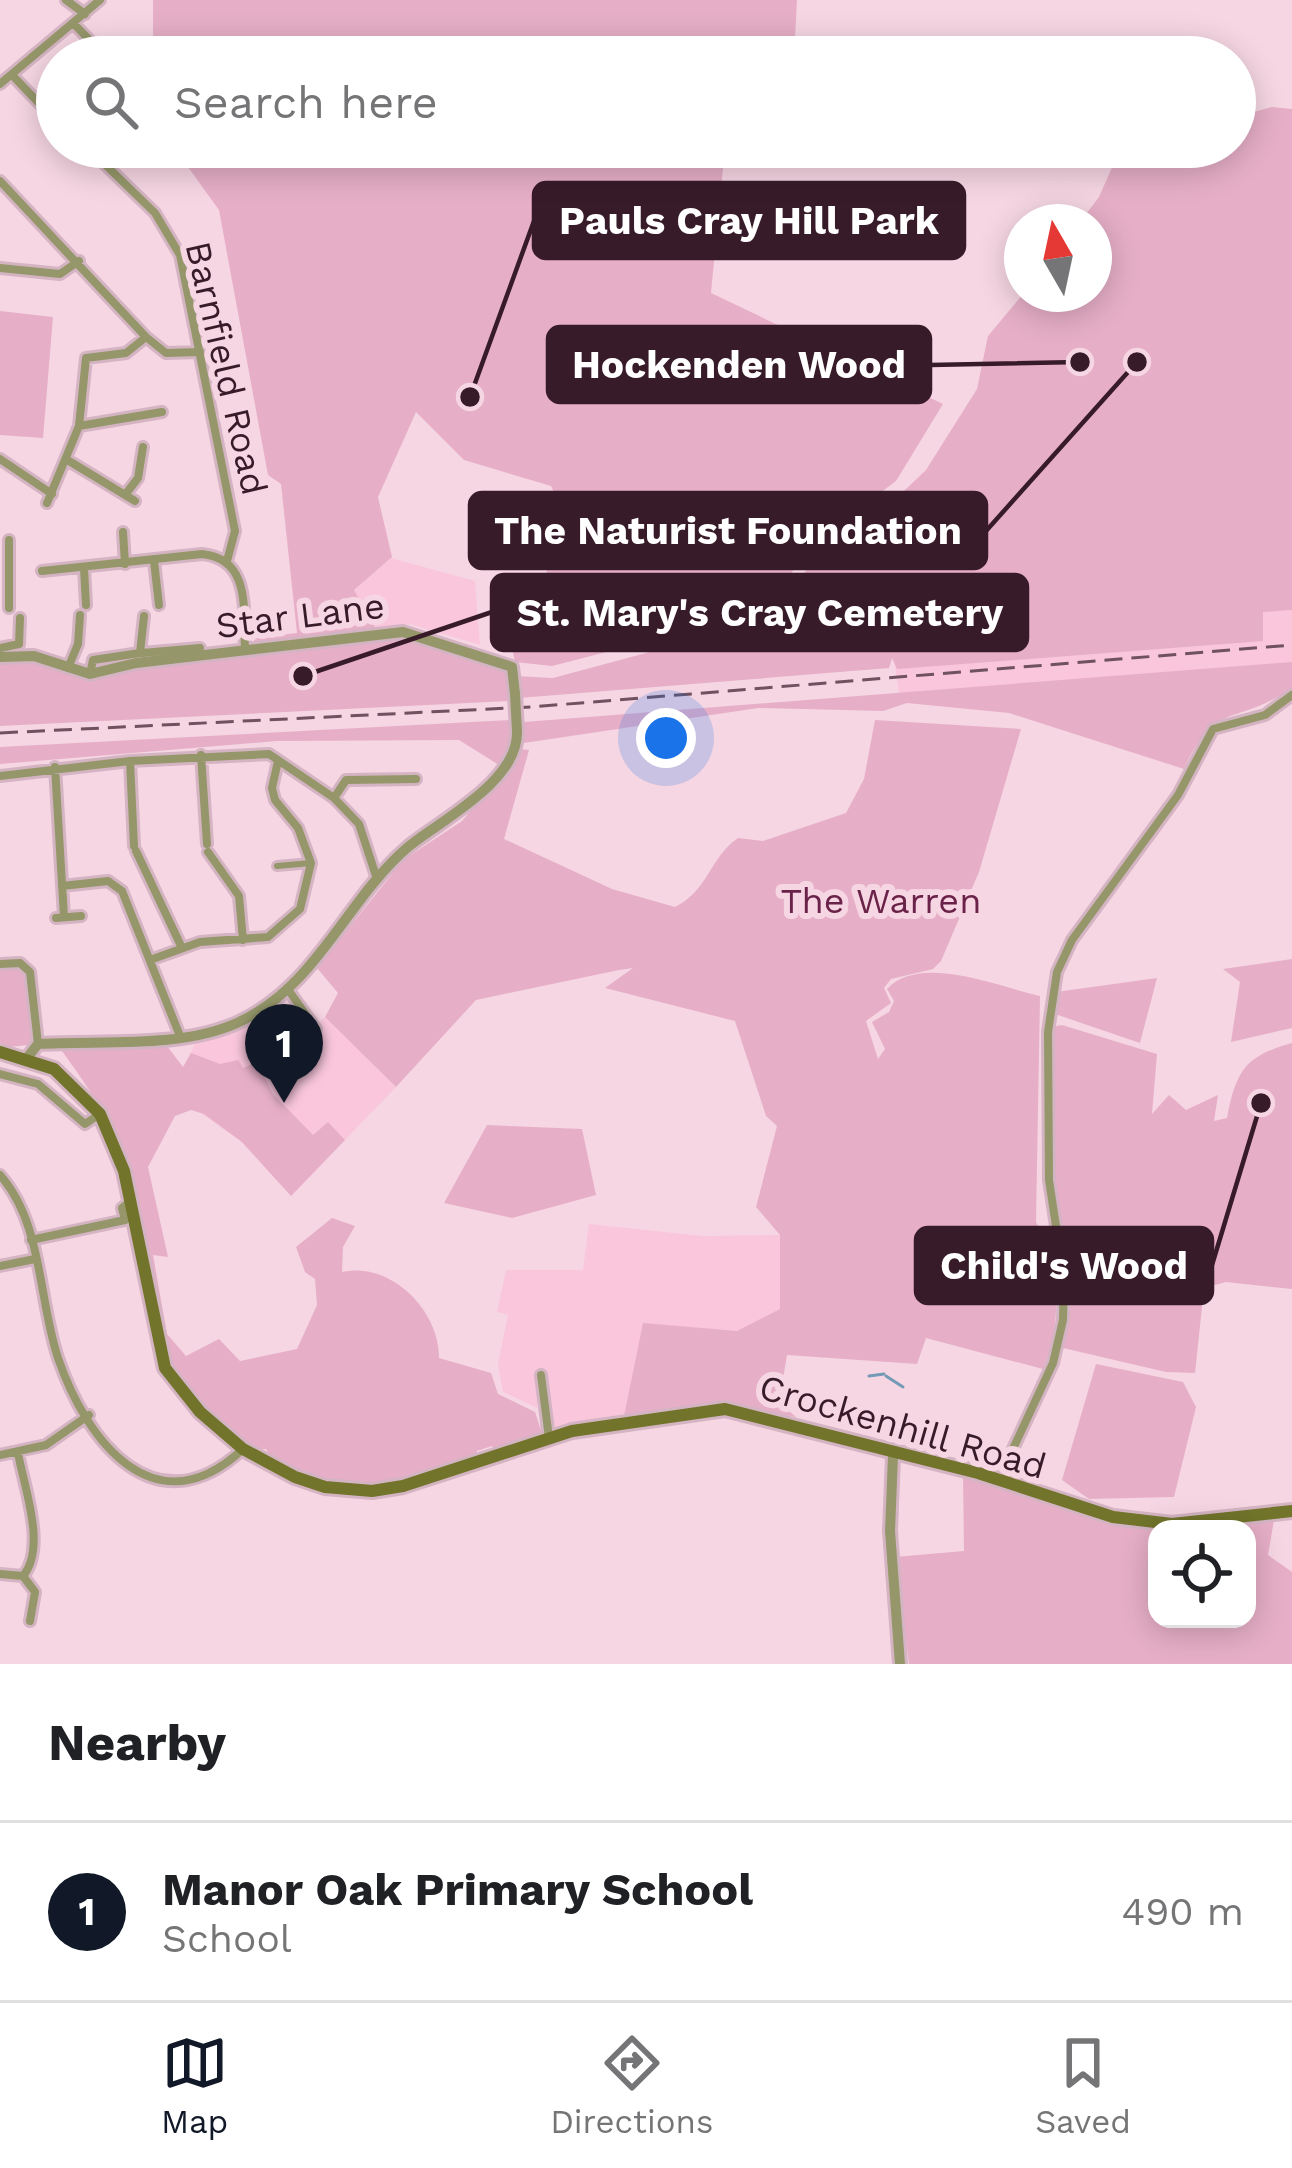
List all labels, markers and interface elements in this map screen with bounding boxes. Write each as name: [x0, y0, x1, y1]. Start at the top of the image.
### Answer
search box: [36, 36, 1256, 168]
icon: search: [78, 69, 144, 135]
text: Search here: [174, 76, 438, 129]
callout: Pauls Cray Hill Park: [534, 183, 964, 258]
text: Pauls Cray Hill Park: [559, 198, 940, 243]
north arrow: [1004, 204, 1112, 312]
street label: Barnfield Road: [176, 237, 276, 499]
callout: Hockenden Wood: [548, 327, 930, 402]
text: Hockenden Wood: [572, 342, 906, 387]
callout: The Naturist Foundation: [470, 493, 986, 568]
text: The Naturist Foundation: [494, 508, 962, 553]
callout: St. Mary's Cray Cemetery: [492, 575, 1027, 650]
street label: Star Lane: [213, 585, 387, 647]
text: St. Mary's Cray Cemetery: [517, 590, 1003, 635]
your location: [636, 708, 696, 768]
park label: The Warren: [781, 880, 981, 922]
pin: 1: [245, 1004, 323, 1103]
callout: Child's Wood: [916, 1228, 1212, 1303]
text: Child's Wood: [940, 1243, 1188, 1288]
street label: Crockenhill Road: [755, 1366, 1051, 1488]
map controls: [1148, 1520, 1256, 1628]
button: locate: [1148, 1520, 1256, 1628]
text: Nearby: [48, 1713, 226, 1772]
text: Manor Oak Primary School: [162, 1863, 753, 1916]
text: 1: [79, 1889, 95, 1934]
text: 490 m: [1121, 1889, 1244, 1934]
text: School: [162, 1916, 292, 1961]
tab: Map: [161, 2030, 228, 2141]
tab: Directions: [550, 2030, 713, 2141]
tab: Saved: [1035, 2030, 1131, 2141]

